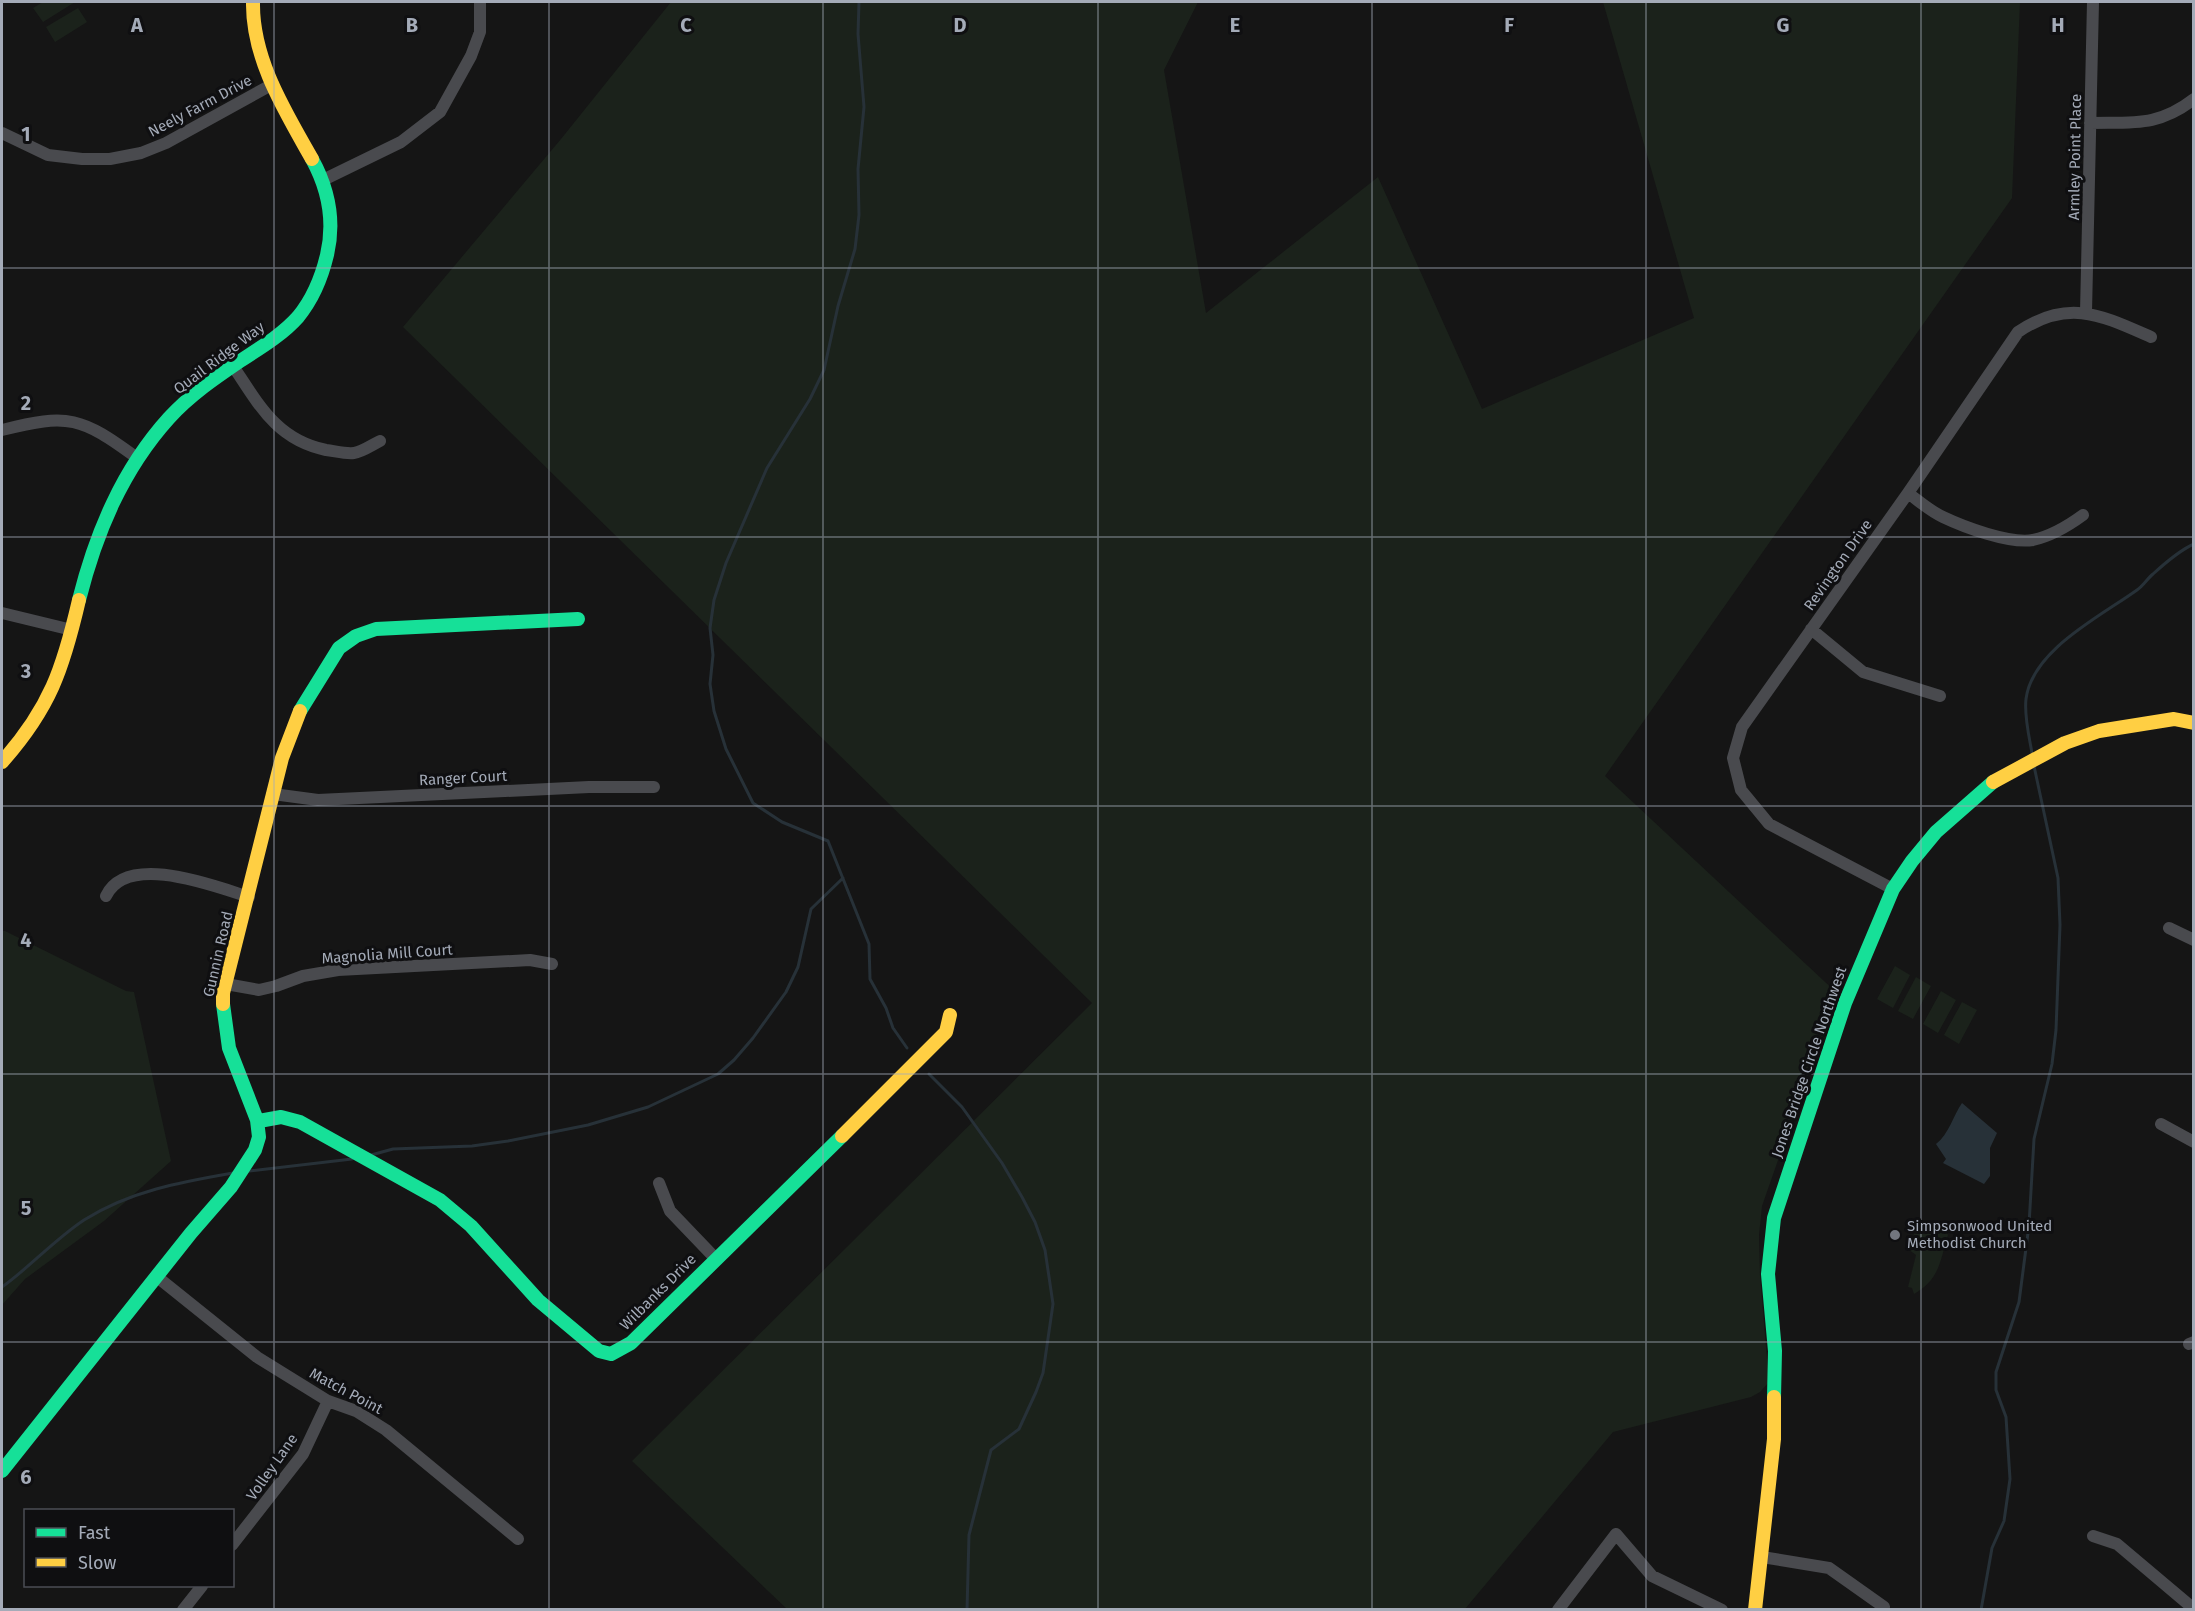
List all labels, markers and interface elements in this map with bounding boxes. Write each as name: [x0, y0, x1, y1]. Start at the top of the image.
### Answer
text: A: [130, 13, 144, 37]
text: B: [406, 13, 418, 37]
text: C: [680, 13, 692, 37]
text: D: [953, 13, 967, 37]
text: E: [1230, 13, 1240, 37]
text: F: [1504, 13, 1514, 37]
text: G: [1777, 13, 1789, 37]
text: H: [2051, 13, 2065, 37]
street label: Neely Farm Drive: [145, 71, 255, 141]
street label: Armley Point Place: [2065, 94, 2085, 220]
text: 1: [21, 122, 31, 146]
street label: Quail Ridge Way: [170, 318, 268, 398]
text: 2: [21, 391, 31, 415]
street label: Revington Drive: [1800, 516, 1876, 614]
text: 3: [20, 659, 31, 683]
street label: Ranger Court: [419, 767, 508, 789]
street label: Gunnin Road: [199, 909, 237, 999]
text: 4: [20, 928, 32, 952]
street label: Magnolia Mill Court: [321, 940, 454, 968]
street label: Jones Bridge Circle Northwest: [1768, 963, 1850, 1160]
text: 5: [21, 1196, 32, 1220]
place label: Simpsonwood United Methodist Church: [1907, 1217, 2052, 1252]
marker: Simpsonwood United Methodist Church: [1888, 1228, 1902, 1242]
street label: Wilbanks Drive: [616, 1250, 700, 1334]
street label: Match Point: [306, 1364, 386, 1418]
street label: Volley Lane: [242, 1430, 302, 1504]
text: 6: [20, 1465, 32, 1489]
legend: [24, 1509, 234, 1587]
text: Fast: [78, 1522, 111, 1544]
text: Slow: [78, 1552, 117, 1574]

